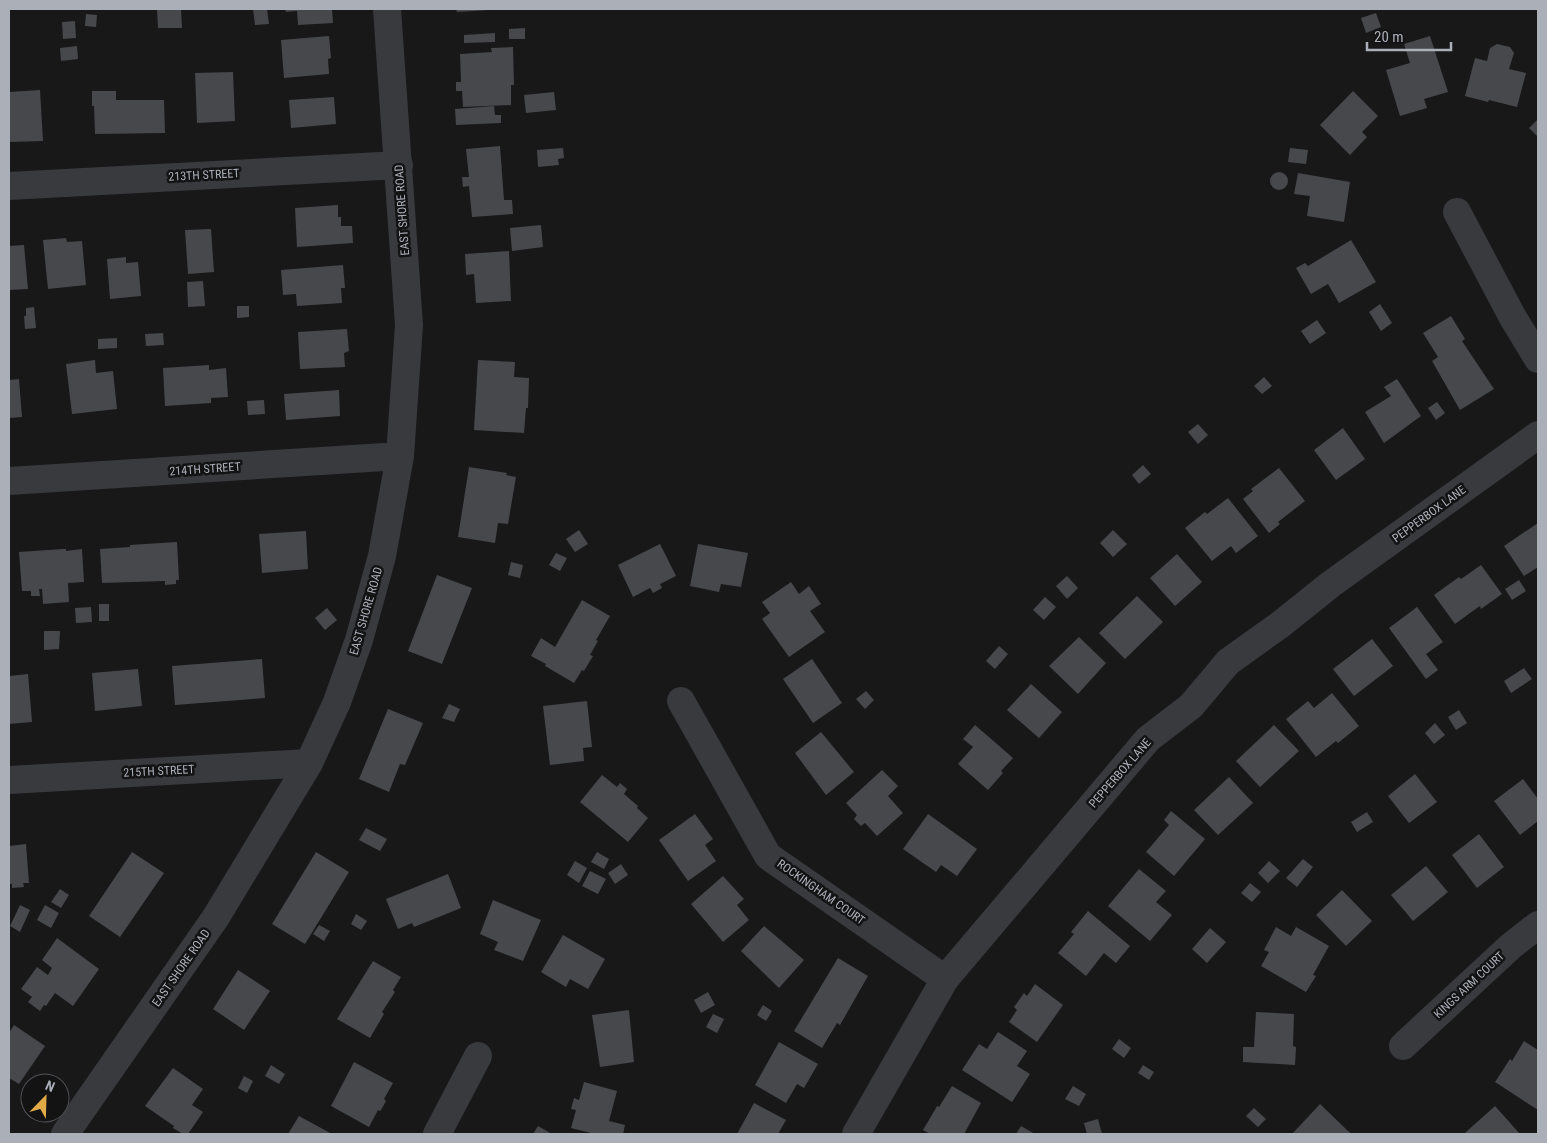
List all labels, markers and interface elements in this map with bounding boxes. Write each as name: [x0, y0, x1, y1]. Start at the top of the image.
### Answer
scale bar: [1367, 20, 1451, 52]
text: 20 m: [1374, 28, 1404, 46]
street label: EAST SHORE ROAD: [392, 164, 412, 256]
street label: 213TH STREET: [168, 166, 240, 184]
street label: 214TH STREET: [169, 460, 241, 478]
street label: PEPPERBOX LANE: [1390, 483, 1468, 545]
street label: EAST SHORE ROAD: [347, 565, 385, 657]
street label: PEPPERBOX LANE: [1086, 735, 1154, 811]
street label: 215TH STREET: [123, 762, 195, 780]
street label: ROCKINGHAM COURT: [775, 857, 867, 927]
street label: EAST SHORE ROAD: [149, 927, 213, 1009]
street label: KINGS ARM COURT: [1431, 949, 1507, 1021]
north arrow: [20, 1073, 70, 1123]
text: N: [43, 1077, 57, 1095]

